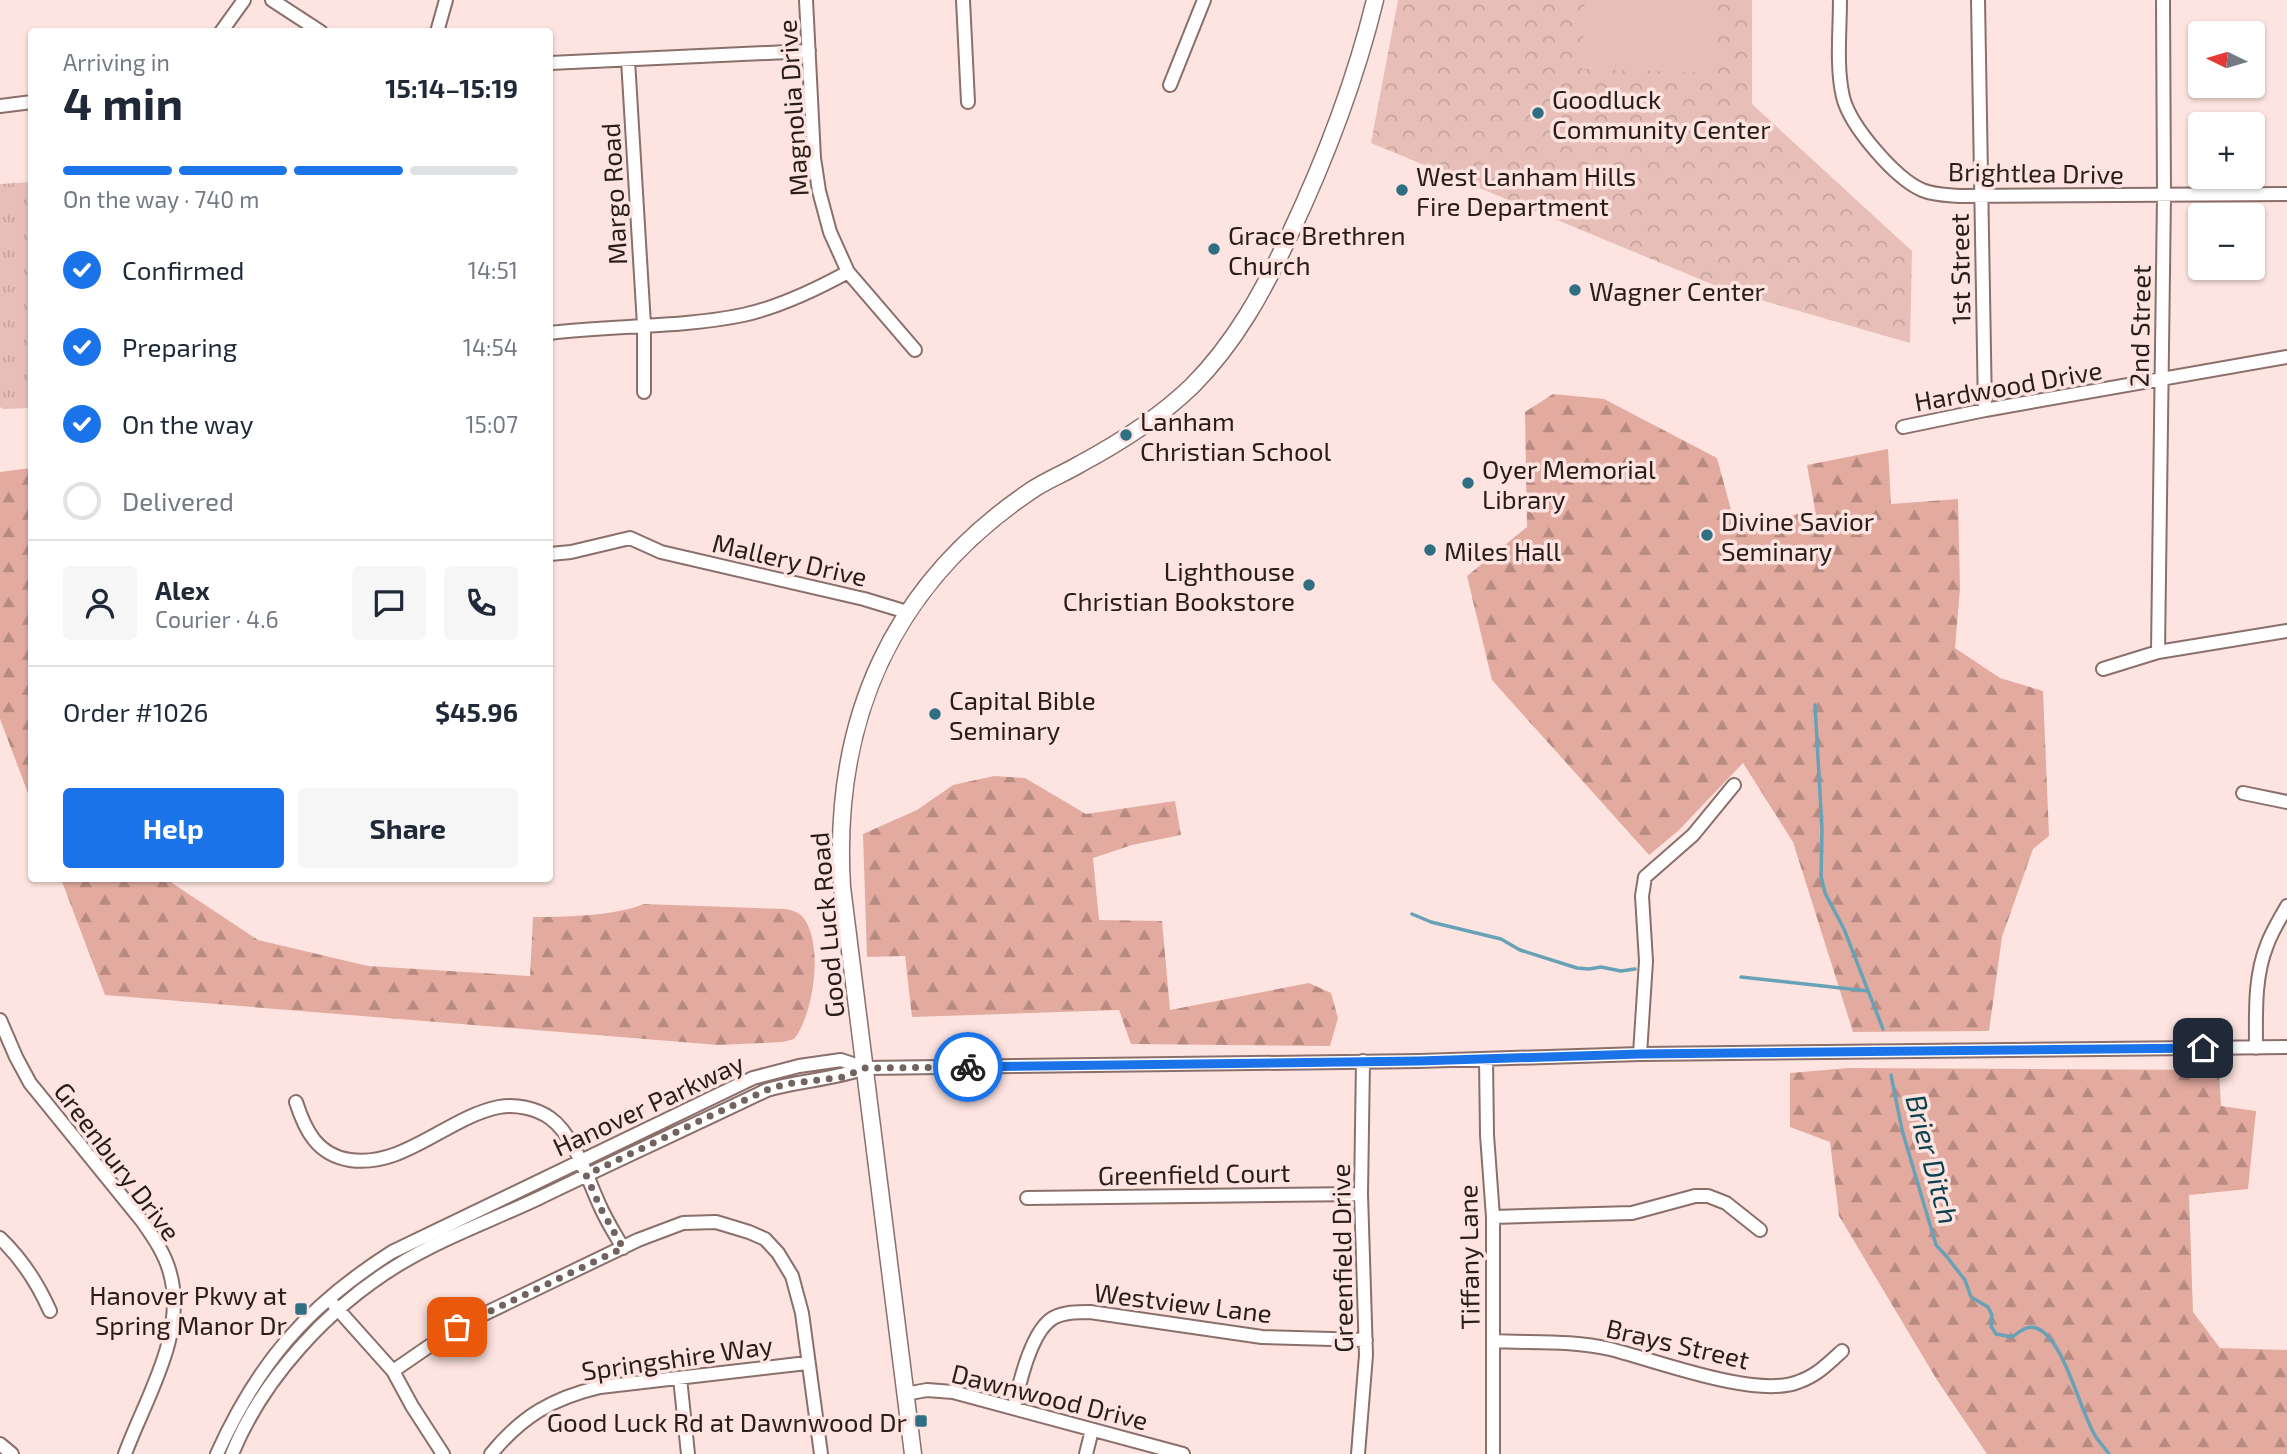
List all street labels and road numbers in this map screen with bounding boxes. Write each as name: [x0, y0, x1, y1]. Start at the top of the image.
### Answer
street label: Magnolia Drive: [770, 18, 814, 198]
street label: Margo Road: [594, 122, 632, 266]
street label: Brightlea Drive: [1948, 155, 2124, 189]
street label: 1st Street: [1943, 213, 1975, 325]
street label: 2nd Street: [2122, 264, 2156, 388]
street label: Hardwood Drive: [1912, 353, 2104, 417]
street label: Mallery Drive: [710, 526, 870, 592]
street label: Good Luck Road: [802, 831, 850, 1019]
street label: Hanover Parkway: [548, 1046, 749, 1162]
street label: Greenbury Drive: [48, 1076, 188, 1246]
street label: Greenfield Court: [1098, 1156, 1291, 1190]
street label: Greenfield Drive: [1324, 1163, 1358, 1353]
street label: Tiffany Lane: [1451, 1184, 1485, 1330]
street label: Westview Lane: [1092, 1276, 1274, 1328]
street label: Brays Street: [1603, 1311, 1753, 1375]
street label: Springshire Way: [579, 1328, 775, 1386]
street label: Dawnwood Drive: [949, 1357, 1151, 1435]

